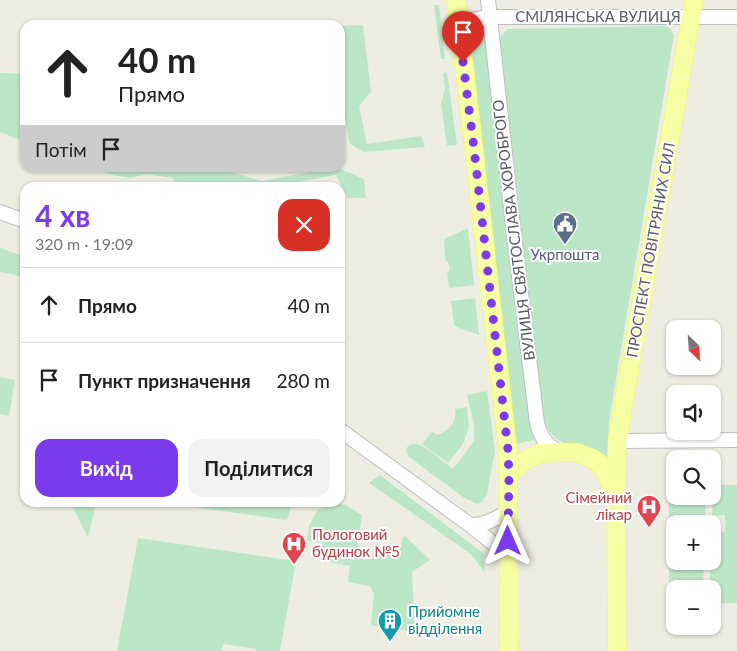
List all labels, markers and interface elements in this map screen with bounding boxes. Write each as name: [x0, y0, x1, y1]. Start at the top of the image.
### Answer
street label: СМІЛЯНСЬКА ВУЛИЦЯ: [515, 7, 681, 25]
pin: [442, 11, 484, 62]
icon: arrive: [449, 18, 477, 46]
text: 40 m: [118, 38, 196, 80]
icon: ahead: [35, 40, 100, 105]
text: Прямо: [118, 80, 185, 107]
street label: ВУЛИЦЯ СВЯТОСЛАВА ХОРОБРОГО: [488, 99, 538, 362]
icon: arrive: [97, 135, 125, 163]
text: Потім: [35, 138, 87, 161]
street label: ПРОСПЕКТ ПОВІТРЯНИХ СИЛ: [622, 141, 678, 359]
text: 4 хв: [35, 197, 90, 233]
button: close: [278, 199, 330, 251]
public building icon: Укрпошта: [552, 211, 578, 245]
text: 320 m · 19:09: [35, 234, 134, 253]
place label: Укрпошта: [531, 245, 599, 263]
icon: ahead: [35, 291, 63, 319]
text: Прямо: [78, 294, 137, 317]
text: 40 m: [287, 294, 330, 317]
north arrow: [666, 320, 721, 375]
map controls: [666, 320, 721, 635]
icon: arrive: [35, 366, 63, 394]
text: Пункт призначення: [78, 369, 251, 392]
text: 280 m: [276, 369, 330, 392]
button: sound: [666, 385, 721, 440]
button: Вихід: [35, 439, 178, 497]
button: Поділитися: [188, 439, 330, 497]
button: search: [666, 450, 721, 505]
place label: Сімейний лікар: [566, 488, 632, 523]
hospital icon: Сімейний лікар: [636, 494, 662, 528]
position arrow: [481, 514, 533, 566]
button: +: [666, 515, 721, 570]
place label: Пологовий будинок №5: [312, 525, 400, 560]
hospital icon: Пологовий будинок №5: [281, 531, 307, 565]
button: −: [666, 580, 721, 635]
place label: Прийомне відділення: [408, 602, 482, 637]
building icon: Прийомне відділення: [377, 608, 403, 642]

